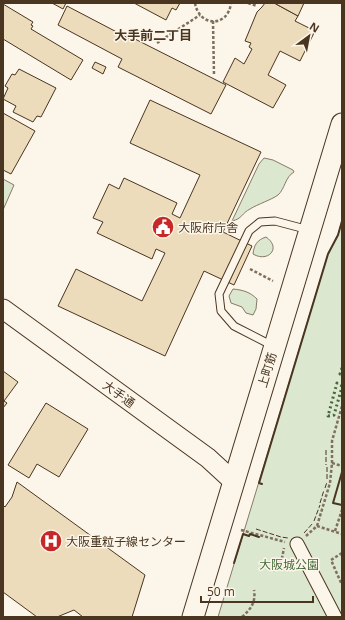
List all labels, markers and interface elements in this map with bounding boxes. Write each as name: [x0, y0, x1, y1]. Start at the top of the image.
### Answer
north arrow: [289, 16, 329, 56]
text: N: [307, 18, 322, 36]
district label: 大手前二丁目: [114, 26, 192, 44]
public building icon: 大阪府庁舎: [150, 214, 176, 240]
place label: 大阪府庁舎: [178, 219, 238, 236]
street label: 上町筋: [254, 350, 280, 390]
street label: 大手通: [99, 377, 139, 411]
hospital icon: 大阪重粒子線センター: [38, 528, 64, 554]
place label: 大阪重粒子線センター: [66, 533, 186, 550]
park label: 大阪城公園: [259, 556, 319, 573]
scale bar: [201, 578, 313, 604]
text: 50 m: [207, 583, 235, 600]

